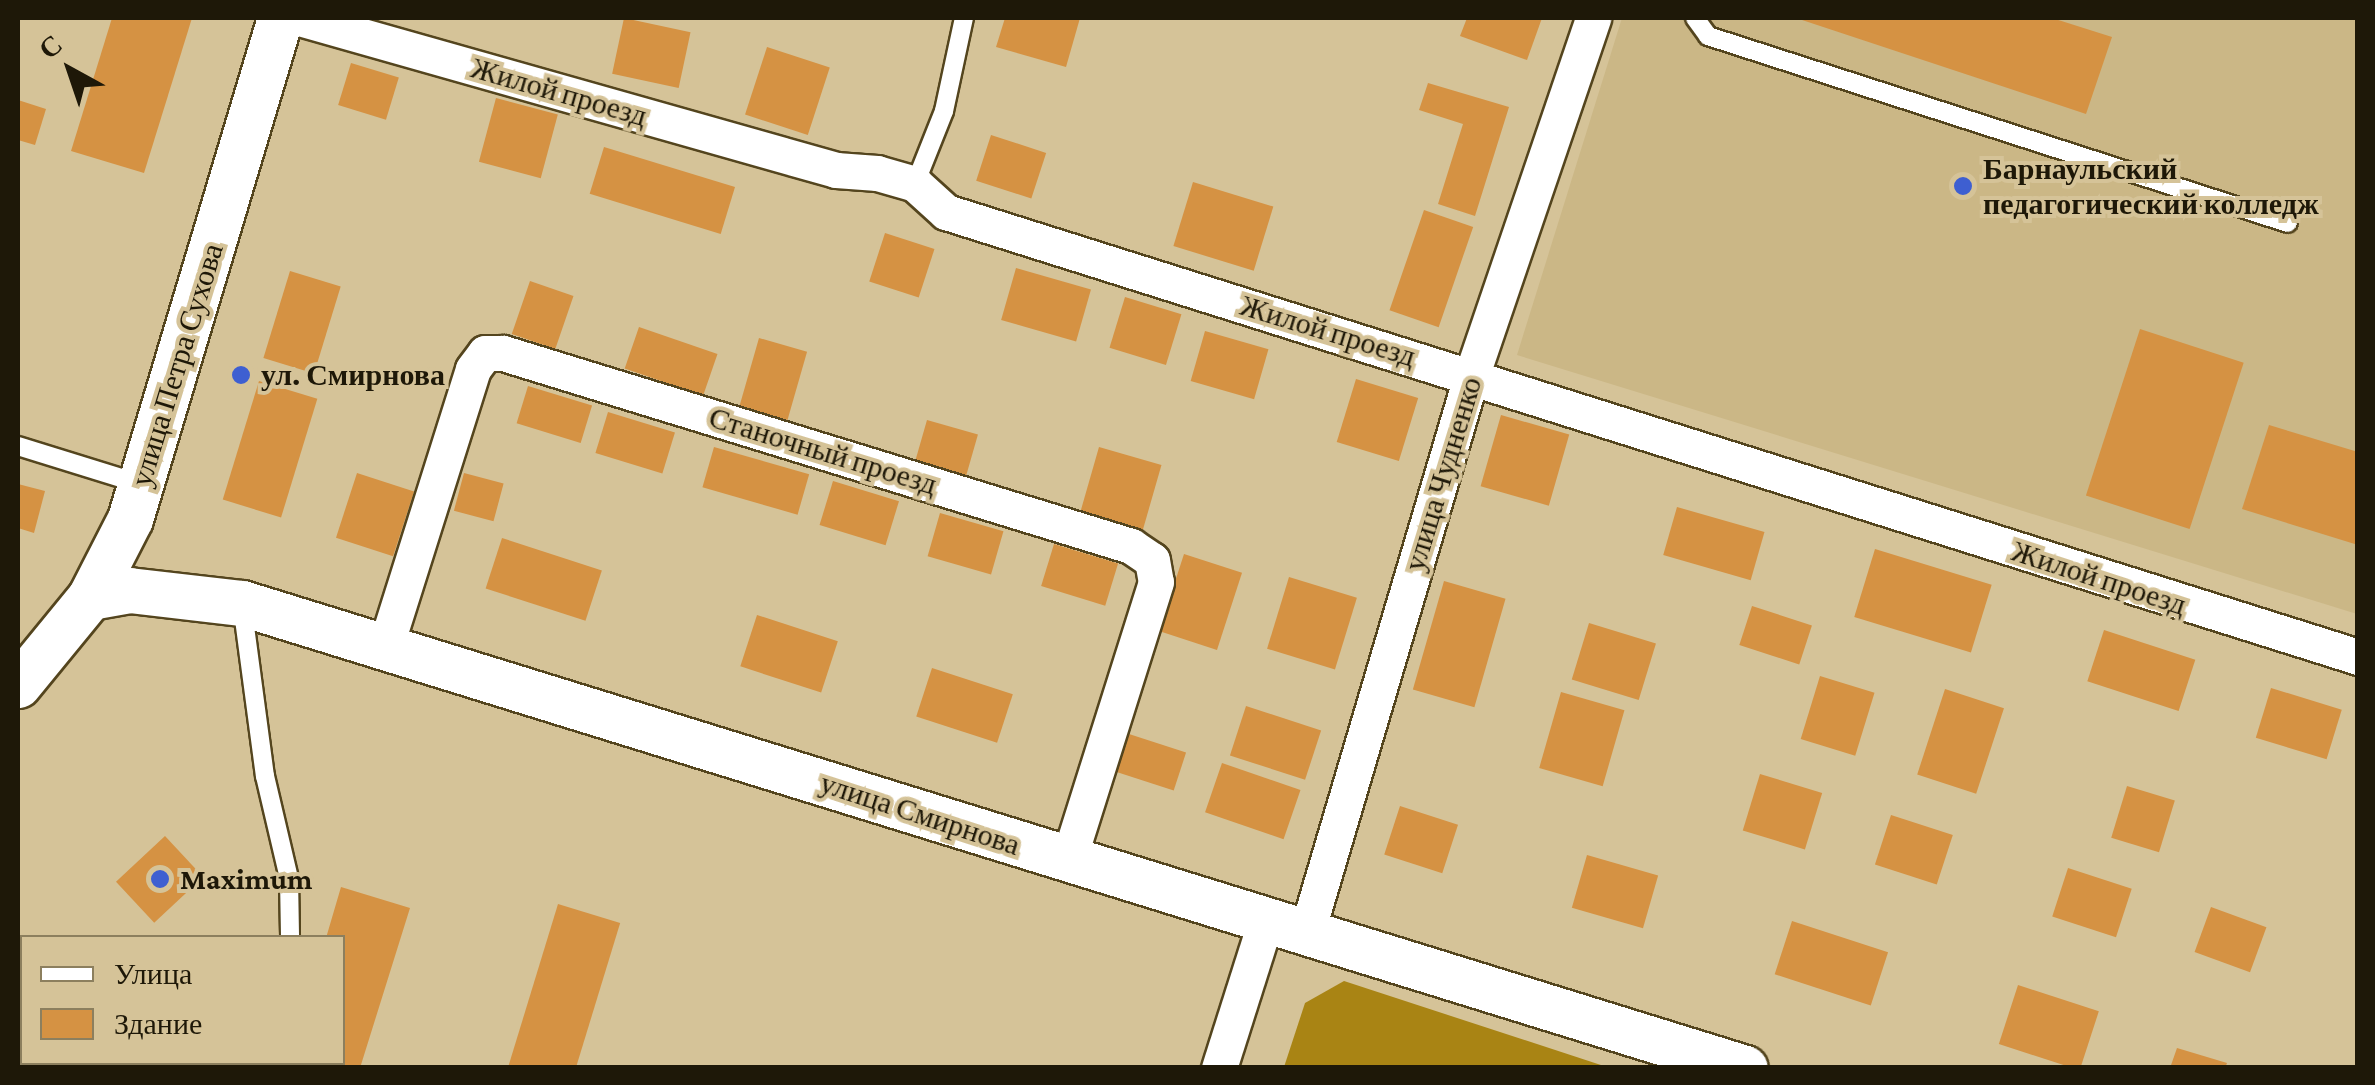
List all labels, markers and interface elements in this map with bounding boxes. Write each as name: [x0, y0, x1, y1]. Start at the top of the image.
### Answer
north arrow: [20, 20, 120, 120]
text: С: [33, 28, 68, 65]
street label: Жилой проезд: [467, 50, 651, 134]
place label: Барнаульский педагогический колледж: [1983, 151, 2319, 222]
marker: Барнаульский педагогический колледж: [1952, 175, 1974, 197]
street label: улица Петра Сухова: [123, 239, 231, 491]
street label: Жилой проезд: [1236, 287, 1420, 375]
place label: ул. Смирнова: [261, 357, 445, 393]
marker: ул. Смирнова: [230, 364, 252, 386]
street label: улица Чудненко: [1396, 373, 1490, 575]
street label: Станочный проезд: [705, 399, 941, 503]
street label: Жилой проезд: [2007, 533, 2191, 623]
street label: улица Смирнова: [816, 765, 1024, 863]
place label: Maximum: [180, 861, 312, 897]
marker: Maximum: [149, 868, 171, 890]
legend: [20, 935, 345, 1065]
text: Улица: [114, 957, 192, 990]
text: Здание: [114, 1007, 202, 1040]

